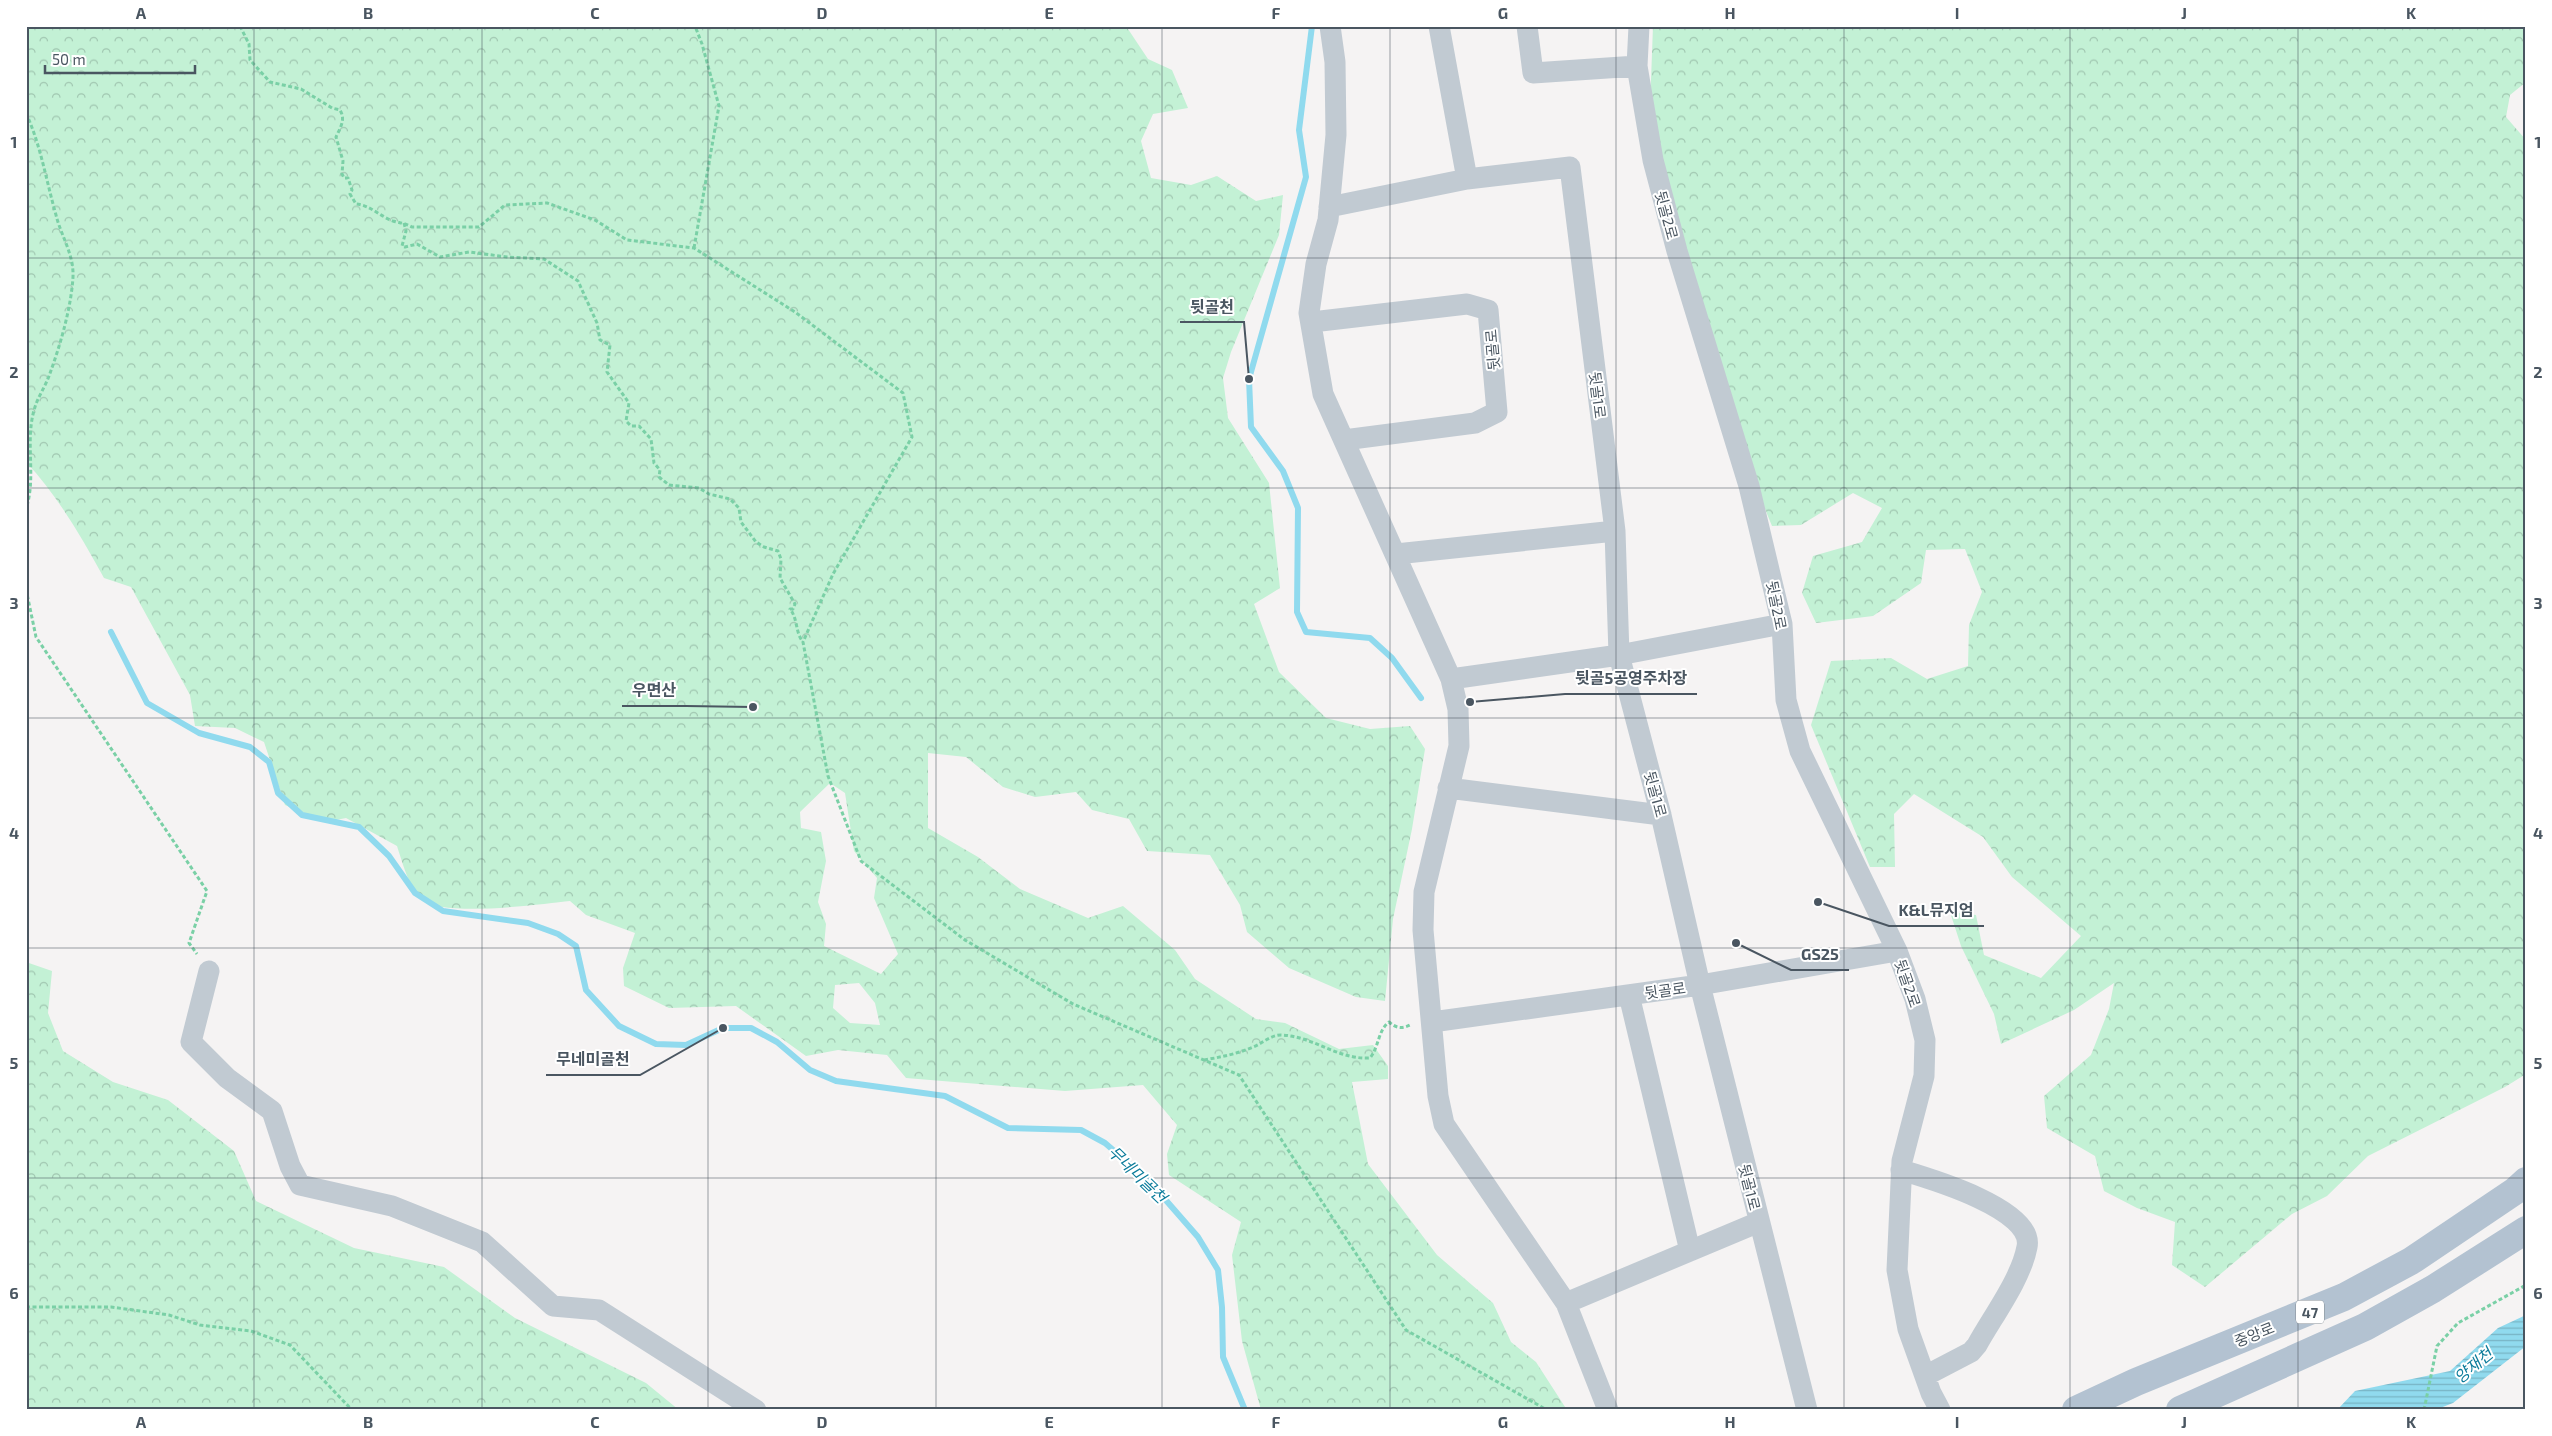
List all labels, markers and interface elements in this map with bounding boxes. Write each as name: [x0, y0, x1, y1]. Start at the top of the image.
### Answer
text: A: [136, 3, 147, 22]
text: B: [363, 3, 373, 22]
text: C: [590, 3, 600, 22]
text: D: [817, 3, 828, 22]
text: E: [1044, 3, 1054, 22]
text: F: [1272, 3, 1281, 22]
text: G: [1498, 3, 1508, 22]
text: H: [1724, 3, 1736, 22]
text: I: [1955, 3, 1959, 22]
text: J: [2181, 3, 2187, 22]
text: K: [2406, 3, 2417, 22]
scale bar: [45, 42, 195, 74]
text: 50 m: [52, 50, 86, 68]
text: 1: [11, 132, 17, 151]
text: 1: [2535, 132, 2541, 151]
street label: 뒷골2로: [1652, 189, 1682, 241]
callout: 뒷골천: [1180, 291, 1244, 322]
text: 뒷골천: [1190, 297, 1234, 316]
street label: 뒷골로: [1481, 329, 1503, 371]
text: 2: [9, 362, 19, 381]
text: 2: [2533, 362, 2543, 381]
street label: 뒷골1로: [1586, 370, 1610, 420]
street label: 뒷골2로: [1763, 579, 1791, 631]
text: 3: [9, 593, 19, 612]
text: 3: [2533, 593, 2543, 612]
callout: 뒷골5공영주차장: [1565, 663, 1697, 694]
text: 뒷골5공영주차장: [1575, 668, 1687, 687]
callout: 우면산: [622, 675, 686, 706]
text: 우면산: [632, 680, 676, 699]
street label: 뒷골1로: [1641, 769, 1671, 819]
text: 4: [9, 823, 19, 842]
text: 4: [2533, 823, 2543, 842]
callout: K&L뮤지엄: [1889, 895, 1984, 926]
text: K&L뮤지엄: [1898, 900, 1974, 919]
callout: GS25: [1791, 939, 1849, 970]
text: GS25: [1801, 944, 1839, 963]
street label: 뒷골2로: [1891, 957, 1925, 1009]
street label: 뒷골로: [1643, 978, 1687, 1002]
callout: 무네미골천: [546, 1044, 640, 1075]
text: 무네미골천: [556, 1049, 630, 1068]
text: 5: [10, 1053, 19, 1072]
text: 5: [2534, 1053, 2543, 1072]
water label: 무네미골천: [1105, 1142, 1173, 1208]
street label: 뒷골1로: [1736, 1162, 1764, 1212]
text: 6: [9, 1283, 19, 1302]
text: 6: [2533, 1283, 2543, 1302]
road number: 47: [2296, 1300, 2324, 1324]
street label: 중앙로: [2231, 1318, 2277, 1350]
water label: 양재천: [2450, 1342, 2498, 1386]
text: A: [136, 1412, 147, 1431]
text: B: [363, 1412, 373, 1431]
text: C: [590, 1412, 600, 1431]
text: D: [817, 1412, 828, 1431]
text: E: [1044, 1412, 1054, 1431]
text: F: [1272, 1412, 1281, 1431]
text: G: [1498, 1412, 1508, 1431]
text: H: [1724, 1412, 1736, 1431]
text: I: [1955, 1412, 1959, 1431]
text: J: [2181, 1412, 2187, 1431]
text: K: [2406, 1412, 2417, 1431]

